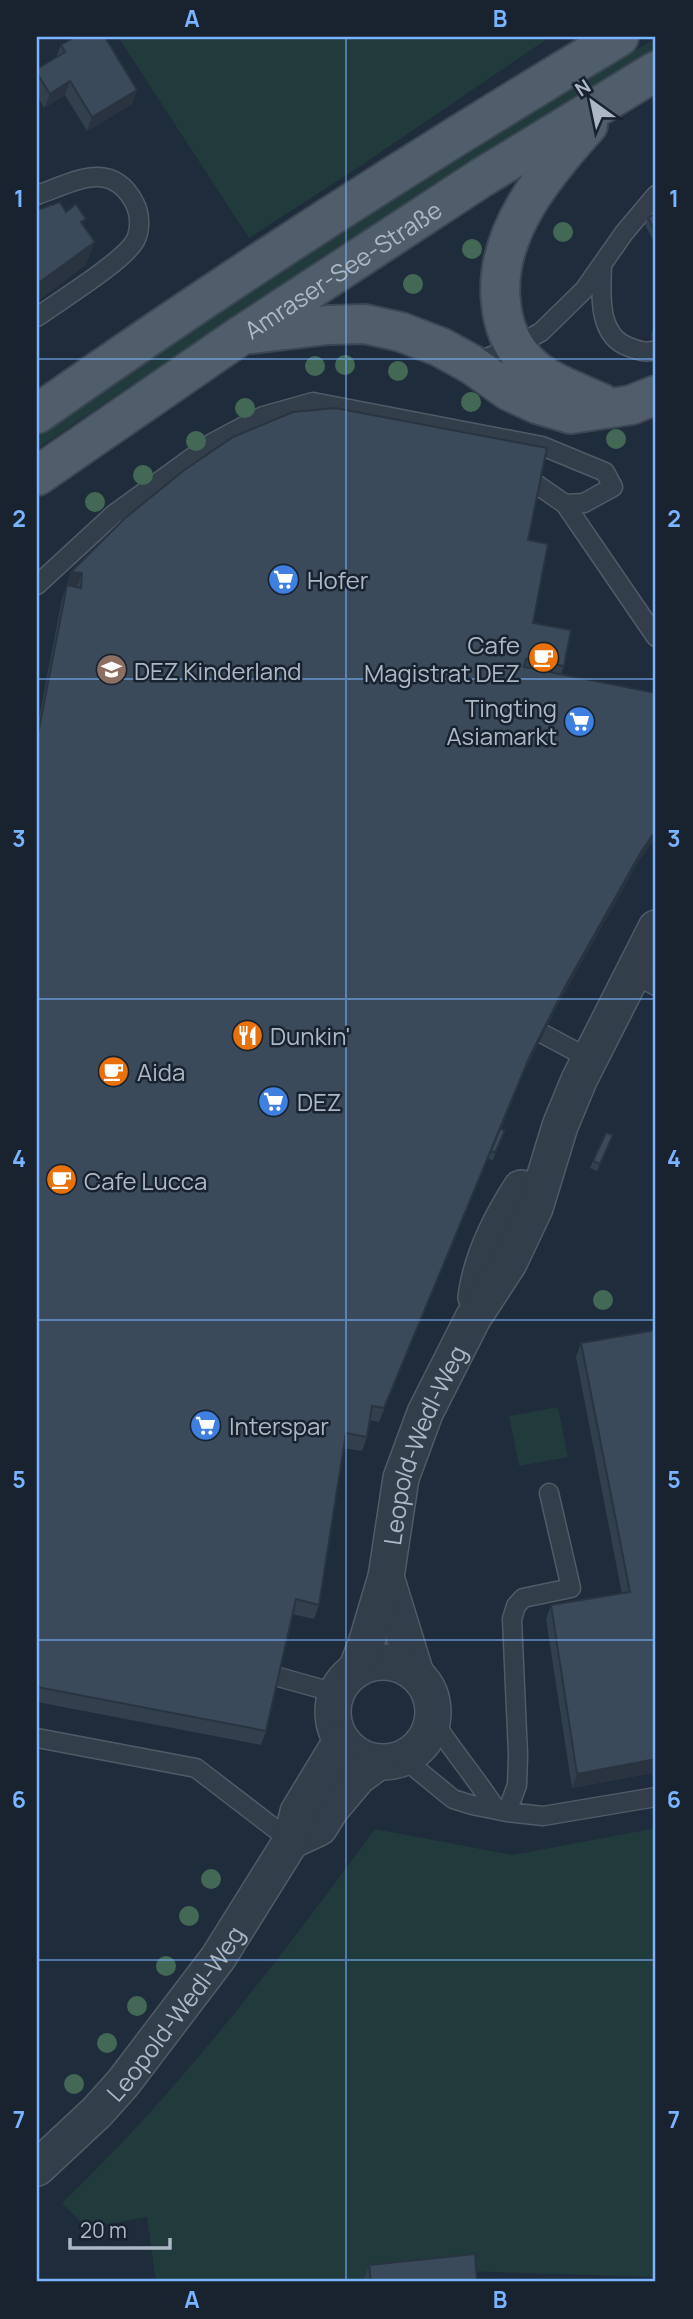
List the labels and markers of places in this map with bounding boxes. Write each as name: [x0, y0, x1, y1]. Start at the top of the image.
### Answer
supermarket icon: Hofer: [267, 562, 301, 596]
place label: Hofer: [307, 563, 369, 596]
place label: Cafe Magistrat DEZ: [364, 628, 520, 689]
cafe icon: Cafe Magistrat DEZ: [526, 641, 560, 675]
school or university icon: DEZ Kinderland: [94, 653, 128, 687]
place label: DEZ Kinderland: [134, 654, 302, 687]
place label: Tingting Asiamarkt: [446, 691, 557, 752]
supermarket icon: Tingting Asiamarkt: [563, 704, 597, 738]
restaurant icon: Dunkin': [230, 1018, 264, 1052]
place label: Dunkin': [270, 1019, 351, 1052]
cafe icon: Aida: [97, 1054, 131, 1088]
place label: Aida: [137, 1055, 185, 1088]
supermarket icon: DEZ: [257, 1084, 291, 1118]
place label: DEZ: [297, 1085, 342, 1118]
cafe icon: Cafe Lucca: [44, 1163, 78, 1197]
place label: Cafe Lucca: [84, 1164, 207, 1197]
supermarket icon: Interspar: [189, 1408, 223, 1442]
place label: Interspar: [229, 1409, 329, 1442]

